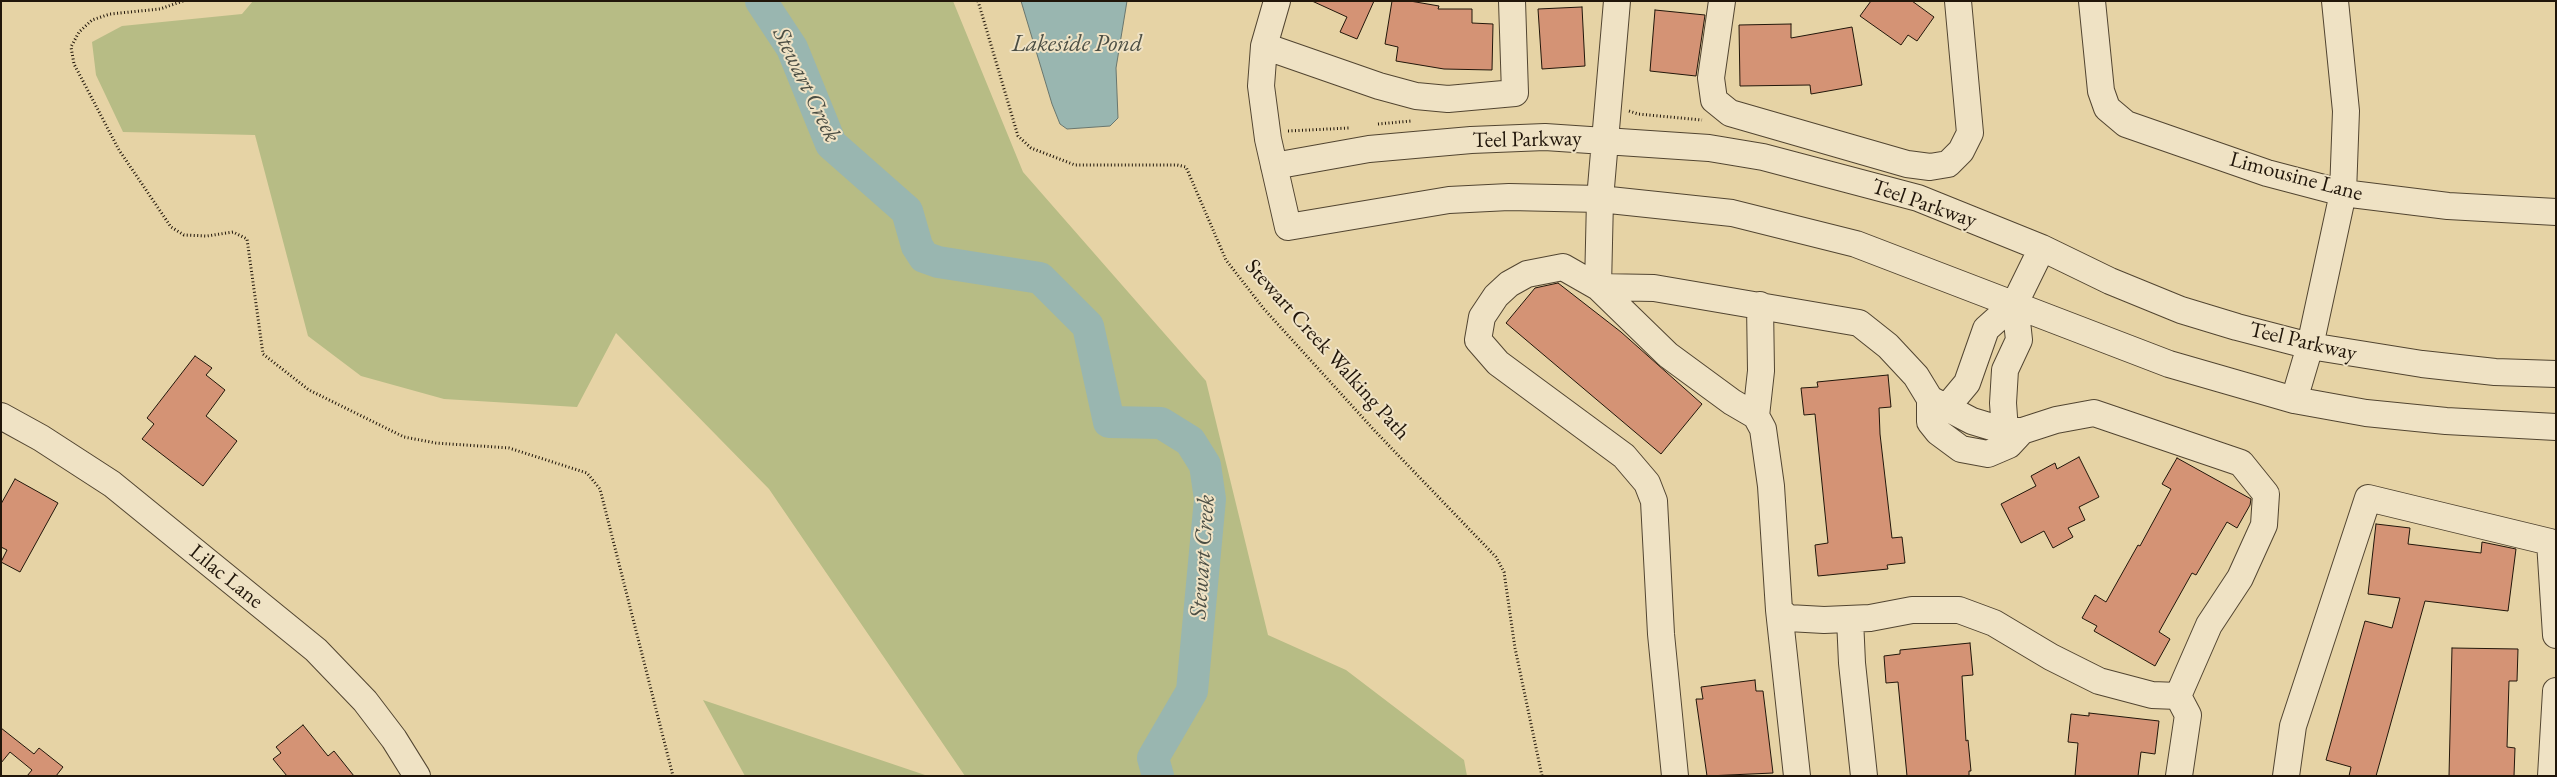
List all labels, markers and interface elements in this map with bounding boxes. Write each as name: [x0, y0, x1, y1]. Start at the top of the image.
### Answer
water label: Stewart Creek: [766, 23, 846, 147]
water label: Lakeside Pond: [1012, 30, 1142, 58]
street label: Teel Parkway: [1472, 126, 1582, 154]
street label: Limousine Lane: [2227, 147, 2365, 207]
street label: Teel Parkway: [1868, 174, 1980, 234]
street label: Stewart Creek Walking Path: [1239, 254, 1415, 446]
street label: Teel Parkway: [2247, 317, 2359, 367]
water label: Stewart Creek: [1184, 494, 1222, 620]
street label: Lilac Lane: [184, 539, 268, 615]

